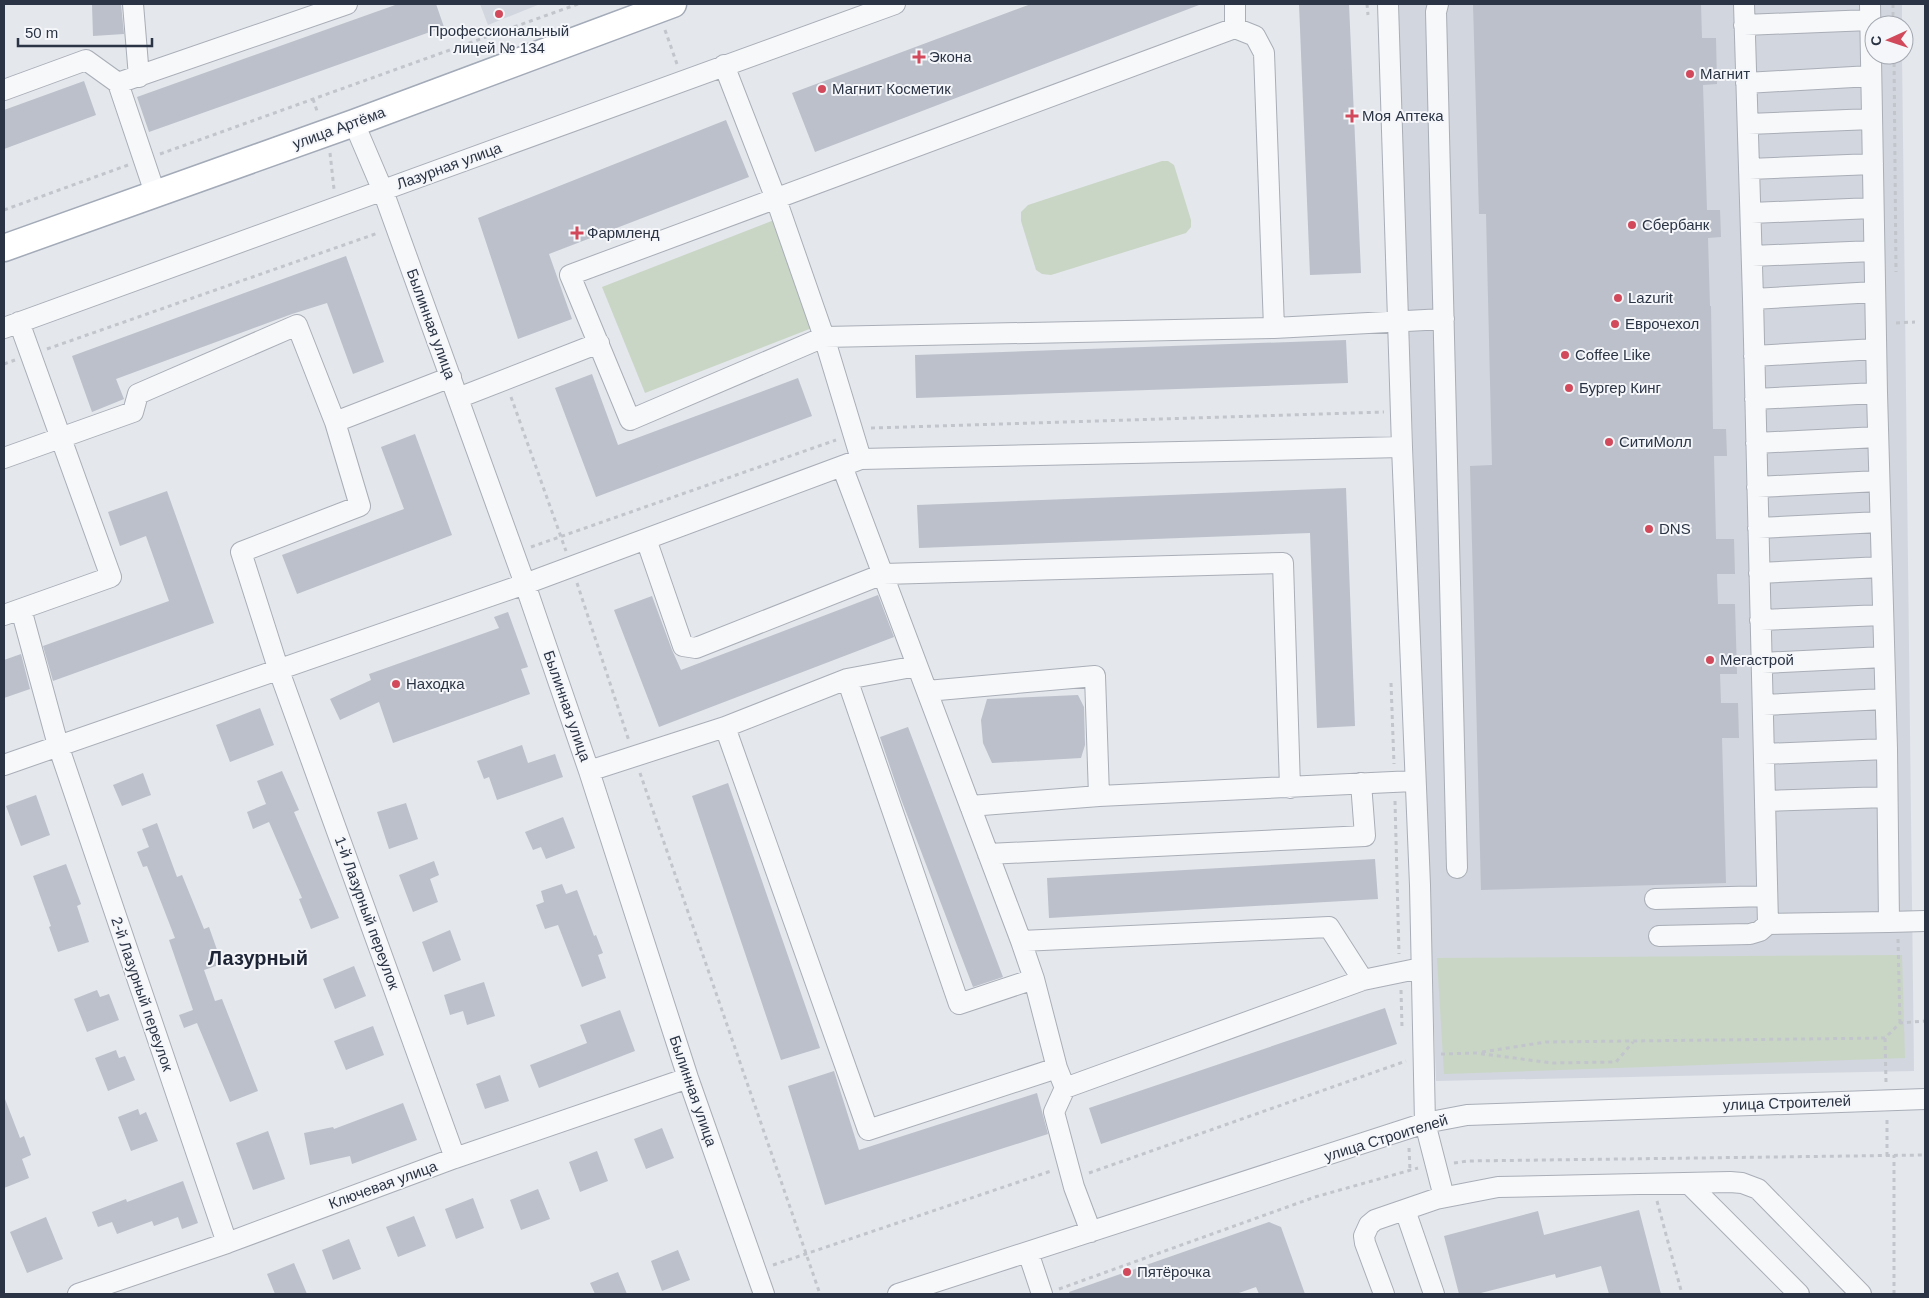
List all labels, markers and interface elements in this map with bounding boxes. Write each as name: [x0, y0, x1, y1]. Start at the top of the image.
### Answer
marker: Профессиональный лицей № 134: [493, 8, 505, 20]
scale bar: [18, 15, 151, 47]
north arrow: [1864, 15, 1914, 65]
place label: Профессиональный лицей № 134: [429, 22, 569, 56]
text: 50 m: [25, 24, 58, 41]
text: С: [1868, 35, 1884, 46]
place label: Экона: [929, 48, 972, 65]
marker: Экона: [913, 51, 925, 63]
place label: Магнит: [1700, 65, 1750, 82]
marker: Магнит: [1684, 68, 1696, 80]
place label: Магнит Косметик: [832, 80, 951, 97]
marker: Магнит Косметик: [816, 83, 828, 95]
street label: улица Артёма: [290, 103, 388, 152]
place label: Моя Аптека: [1362, 107, 1444, 124]
marker: Моя Аптека: [1346, 110, 1358, 122]
street label: Лазурная улица: [394, 138, 504, 192]
place label: Сбербанк: [1642, 216, 1710, 233]
marker: Сбербанк: [1626, 219, 1638, 231]
place label: Фармленд: [587, 224, 660, 241]
marker: Фармленд: [571, 227, 583, 239]
street label: Былинная улица: [404, 266, 460, 382]
place label: Lazurit: [1628, 289, 1674, 306]
marker: Lazurit: [1612, 292, 1624, 304]
place label: Еврочехол: [1625, 315, 1699, 332]
marker: Еврочехол: [1609, 318, 1621, 330]
place label: Coffee Like: [1575, 346, 1651, 363]
marker: Coffee Like: [1559, 349, 1571, 361]
place label: Бургер Кинг: [1579, 379, 1662, 396]
marker: Бургер Кинг: [1563, 382, 1575, 394]
place label: СитиМолл: [1619, 433, 1692, 450]
marker: СитиМолл: [1603, 436, 1615, 448]
place label: DNS: [1659, 520, 1691, 537]
marker: DNS: [1643, 523, 1655, 535]
street label: Былинная улица: [541, 648, 595, 764]
place label: Мегастрой: [1720, 651, 1794, 668]
marker: Мегастрой: [1704, 654, 1716, 666]
place label: Находка: [406, 675, 465, 692]
marker: Находка: [390, 678, 402, 690]
street label: 1-й Лазурный переулок: [332, 834, 403, 992]
street label: 2-й Лазурный переулок: [108, 915, 177, 1074]
district label: Лазурный: [208, 947, 308, 969]
street label: Былинная улица: [667, 1033, 721, 1149]
street label: улица Строителей: [1723, 1092, 1851, 1113]
street label: улица Строителей: [1322, 1111, 1450, 1164]
street label: Ключевая улица: [326, 1157, 440, 1212]
place label: Пятёрочка: [1137, 1263, 1211, 1280]
marker: Пятёрочка: [1121, 1266, 1133, 1278]

